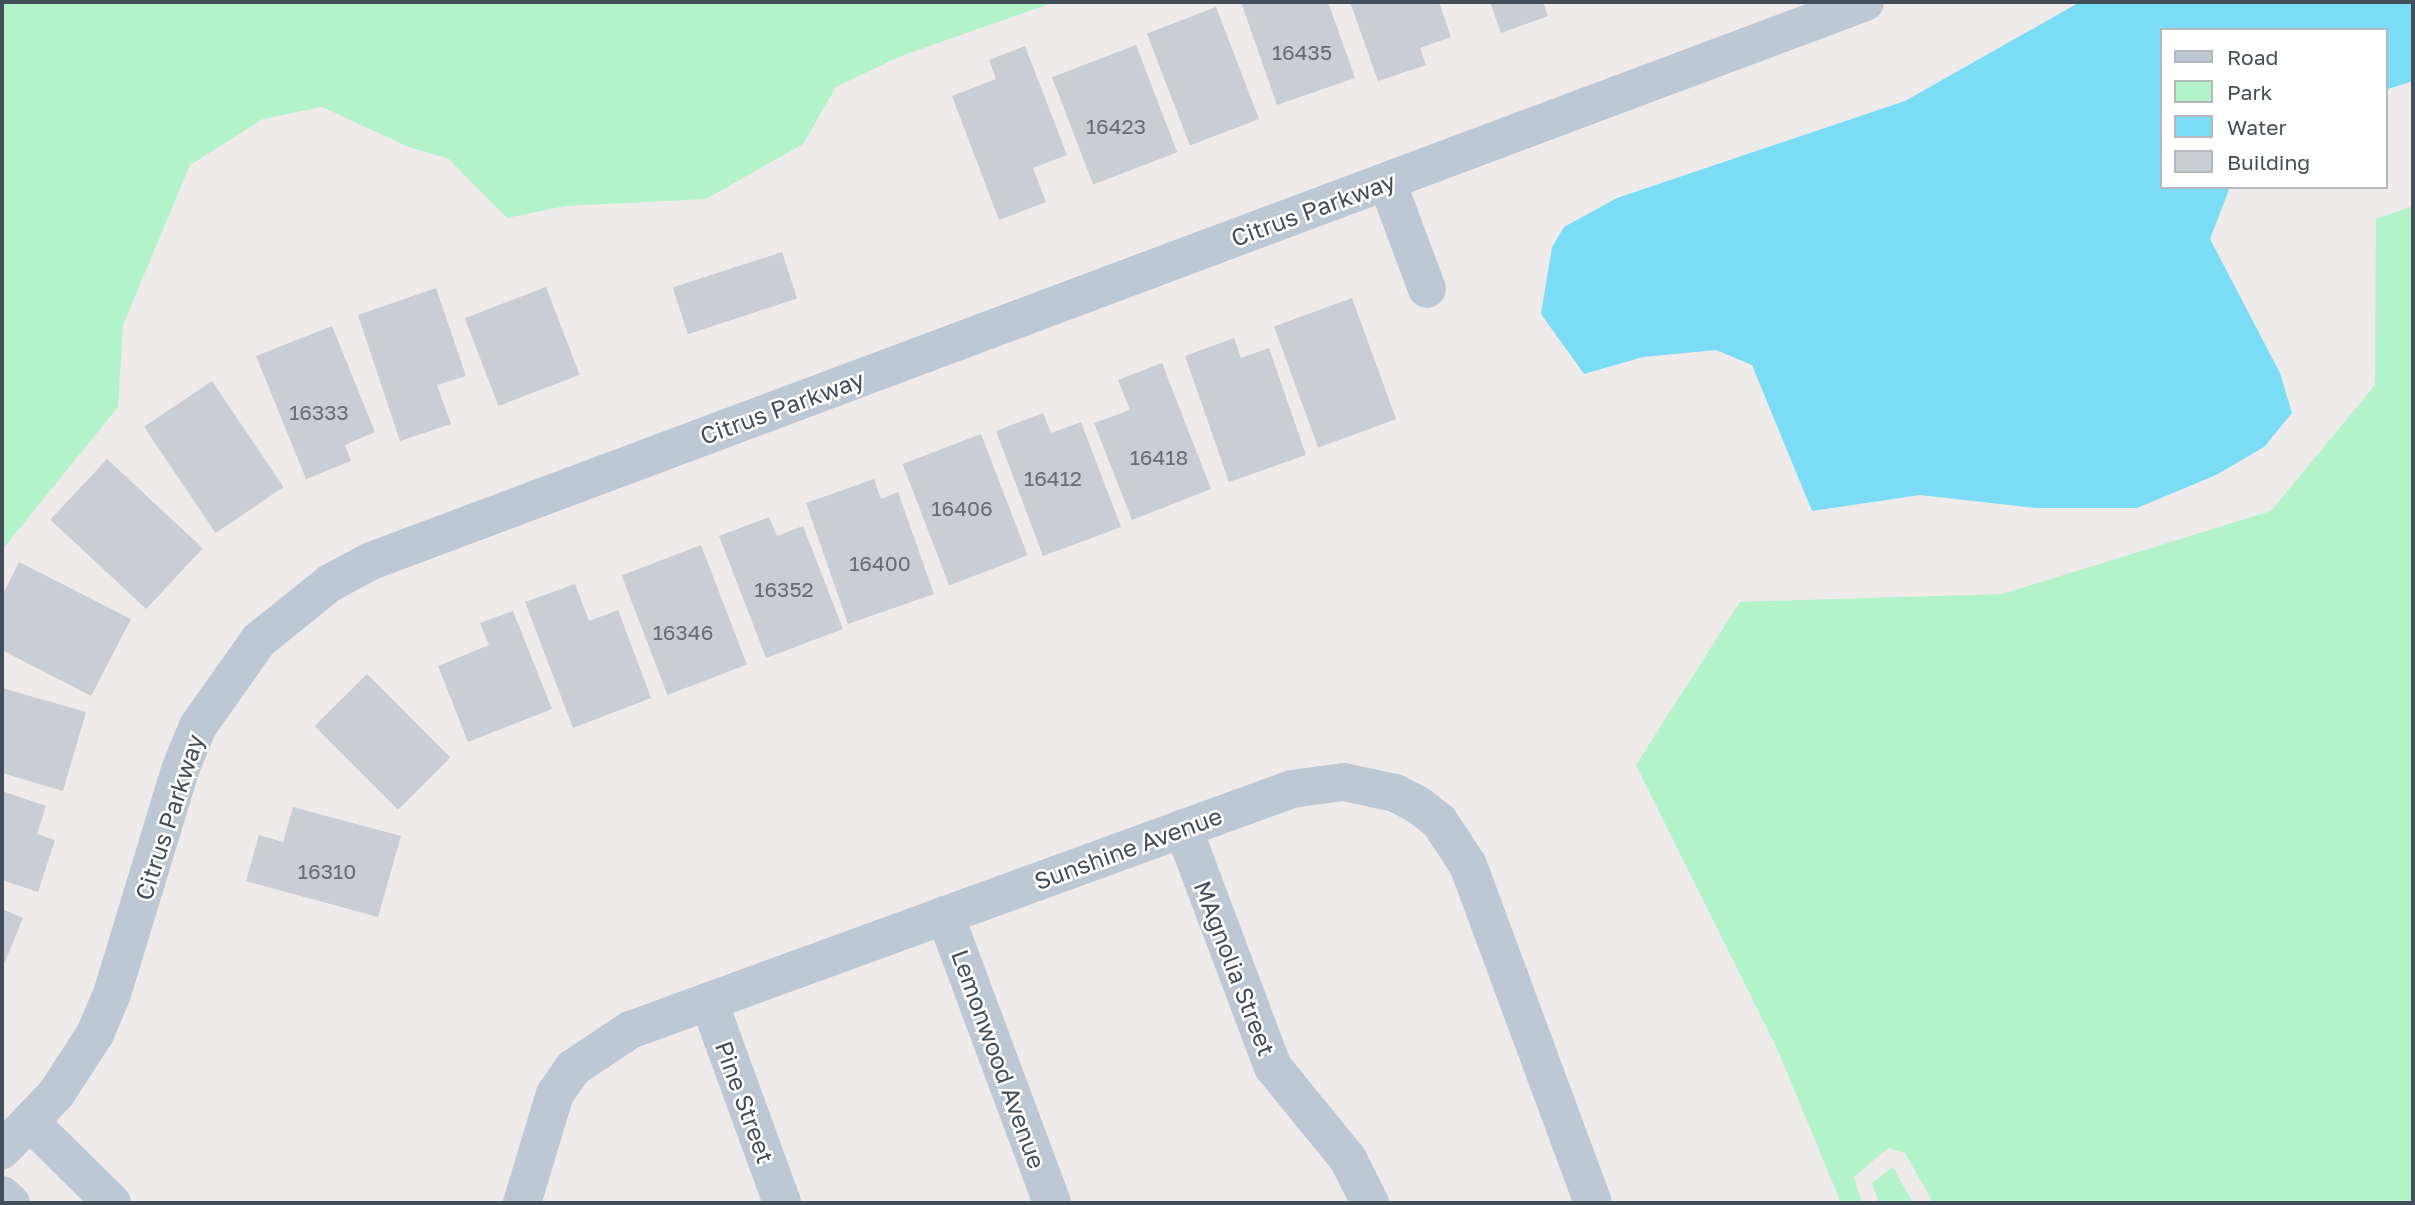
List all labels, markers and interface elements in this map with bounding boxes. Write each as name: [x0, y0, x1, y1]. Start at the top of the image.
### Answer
legend: [2160, 28, 2387, 189]
house number: 16435: [1272, 39, 1332, 65]
text: Road: [2227, 44, 2278, 70]
text: Park: [2227, 79, 2272, 105]
house number: 16423: [1086, 113, 1146, 139]
text: Water: [2227, 114, 2287, 140]
text: Building: [2227, 149, 2310, 175]
street label: Citrus Parkway: [1227, 166, 1399, 252]
street label: Citrus Parkway: [696, 364, 868, 450]
house number: 16333: [289, 399, 349, 425]
house number: 16418: [1130, 444, 1188, 470]
house number: 16412: [1024, 465, 1082, 491]
house number: 16406: [931, 495, 993, 521]
house number: 16400: [849, 550, 911, 576]
house number: 16352: [754, 576, 814, 602]
house number: 16346: [653, 619, 713, 645]
street label: Citrus Parkway: [129, 730, 209, 904]
street label: Sunshine Avenue: [1030, 801, 1226, 895]
house number: 16310: [298, 858, 356, 884]
street label: MAgnolia Street: [1188, 876, 1282, 1060]
street label: Lemonwood Avenue: [946, 946, 1052, 1172]
street label: Pine Street: [710, 1037, 780, 1167]

